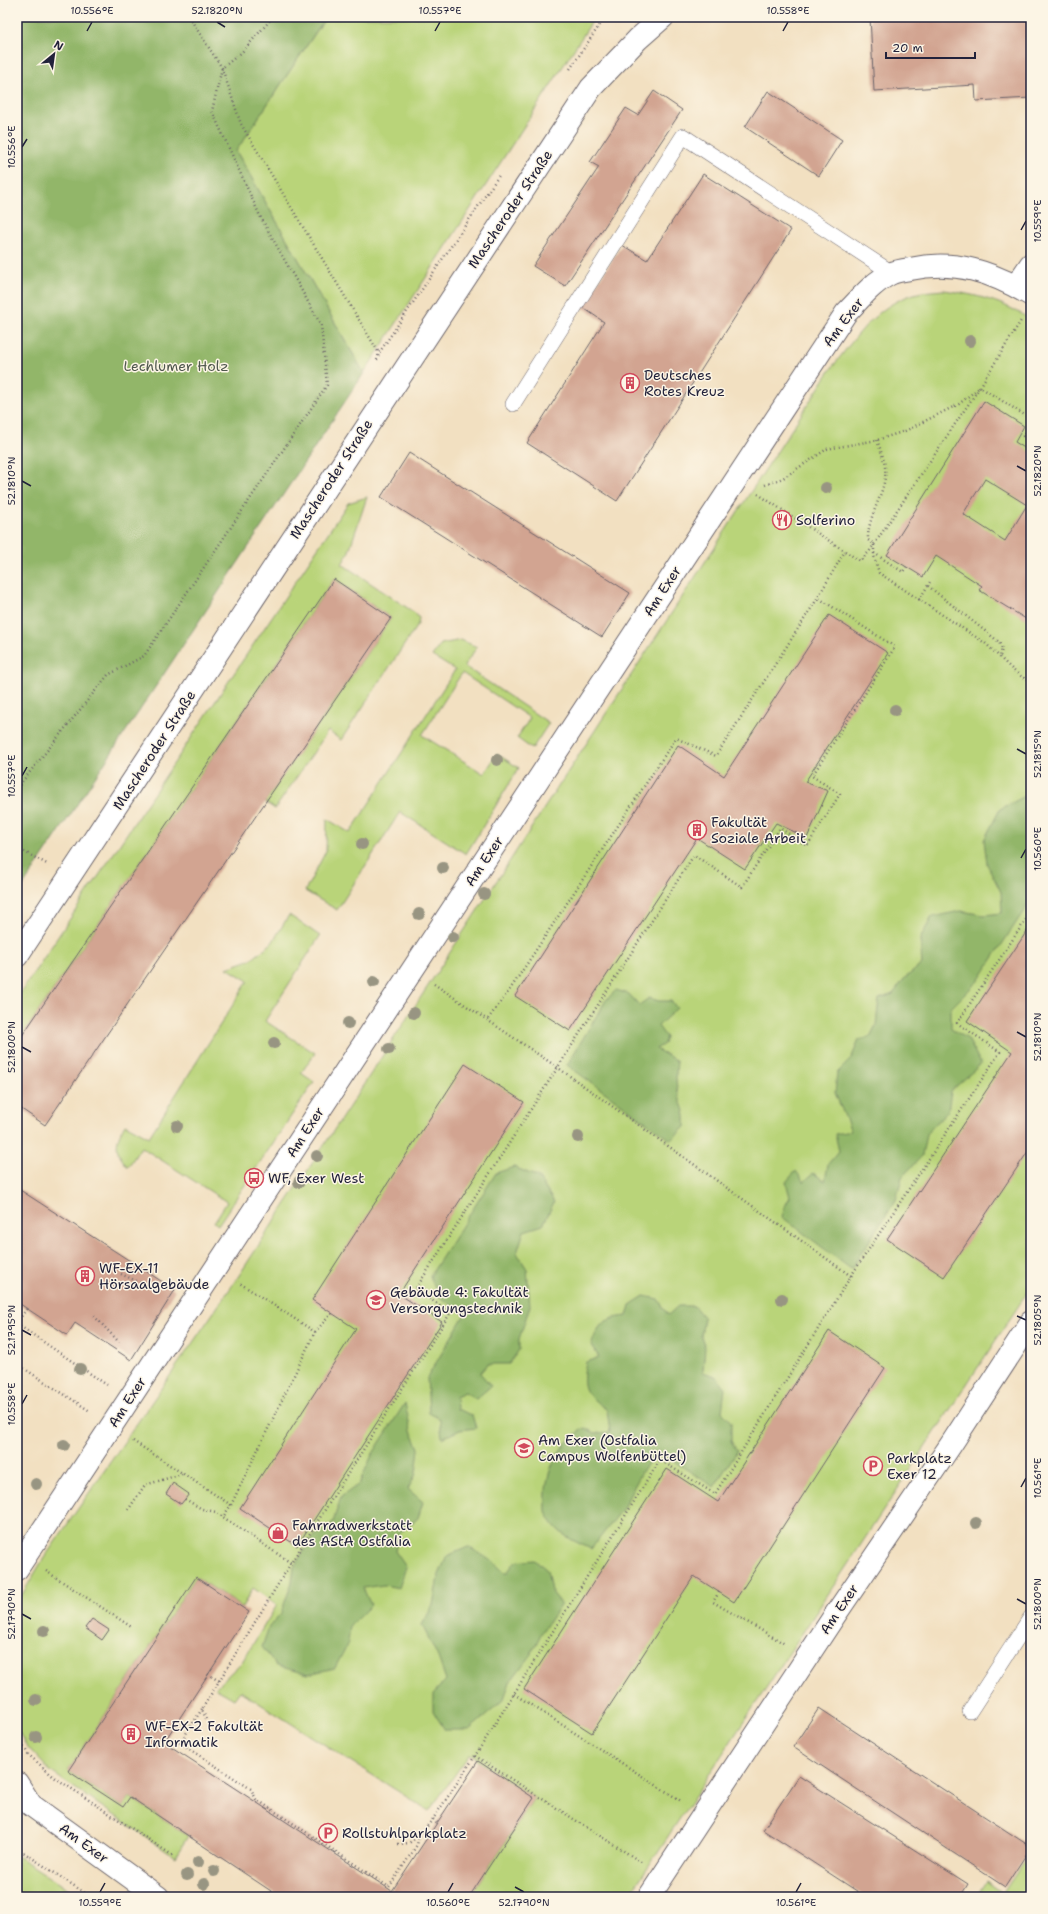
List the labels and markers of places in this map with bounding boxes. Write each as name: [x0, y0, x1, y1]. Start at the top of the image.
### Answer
place label: Deutsches Rotes Kreuz: [644, 366, 725, 400]
building icon: Deutsches Rotes Kreuz: [619, 372, 641, 394]
restaurant icon: Solferino: [771, 509, 793, 531]
place label: Solferino: [796, 511, 855, 529]
place label: Fakultät Soziale Arbeit: [711, 813, 806, 847]
building icon: Fakultät Soziale Arbeit: [686, 819, 708, 841]
bus stop icon: WF, Exer West: [243, 1167, 265, 1189]
place label: WF, Exer West: [268, 1169, 364, 1187]
place label: WF-EX-11 Hörsaalgebäude: [99, 1259, 209, 1293]
building icon: WF-EX-11 Hörsaalgebäude: [74, 1265, 96, 1287]
place label: Gebäude 4: Fakultät Versorgungstechnik: [390, 1283, 529, 1317]
school or university icon: Gebäude 4: Fakultät Versorgungstechnik: [365, 1289, 387, 1311]
place label: Am Exer (Ostfalia Campus Wolfenbüttel): [538, 1431, 686, 1465]
school or university icon: Am Exer (Ostfalia Campus Wolfenbüttel): [513, 1437, 535, 1459]
place label: Parkplatz Exer 12: [887, 1449, 952, 1483]
parking icon: Parkplatz Exer 12: [862, 1455, 884, 1477]
place label: Fahrradwerkstatt des AStA Ostfalia: [292, 1516, 412, 1550]
shop icon: Fahrradwerkstatt des AStA Ostfalia: [267, 1522, 289, 1544]
place label: WF-EX-2 Fakultät Informatik: [145, 1717, 263, 1751]
building icon: WF-EX-2 Fakultät Informatik: [120, 1723, 142, 1745]
parking icon: Rollstuhlparkplatz: [317, 1822, 339, 1844]
place label: Rollstuhlparkplatz: [342, 1824, 467, 1842]

